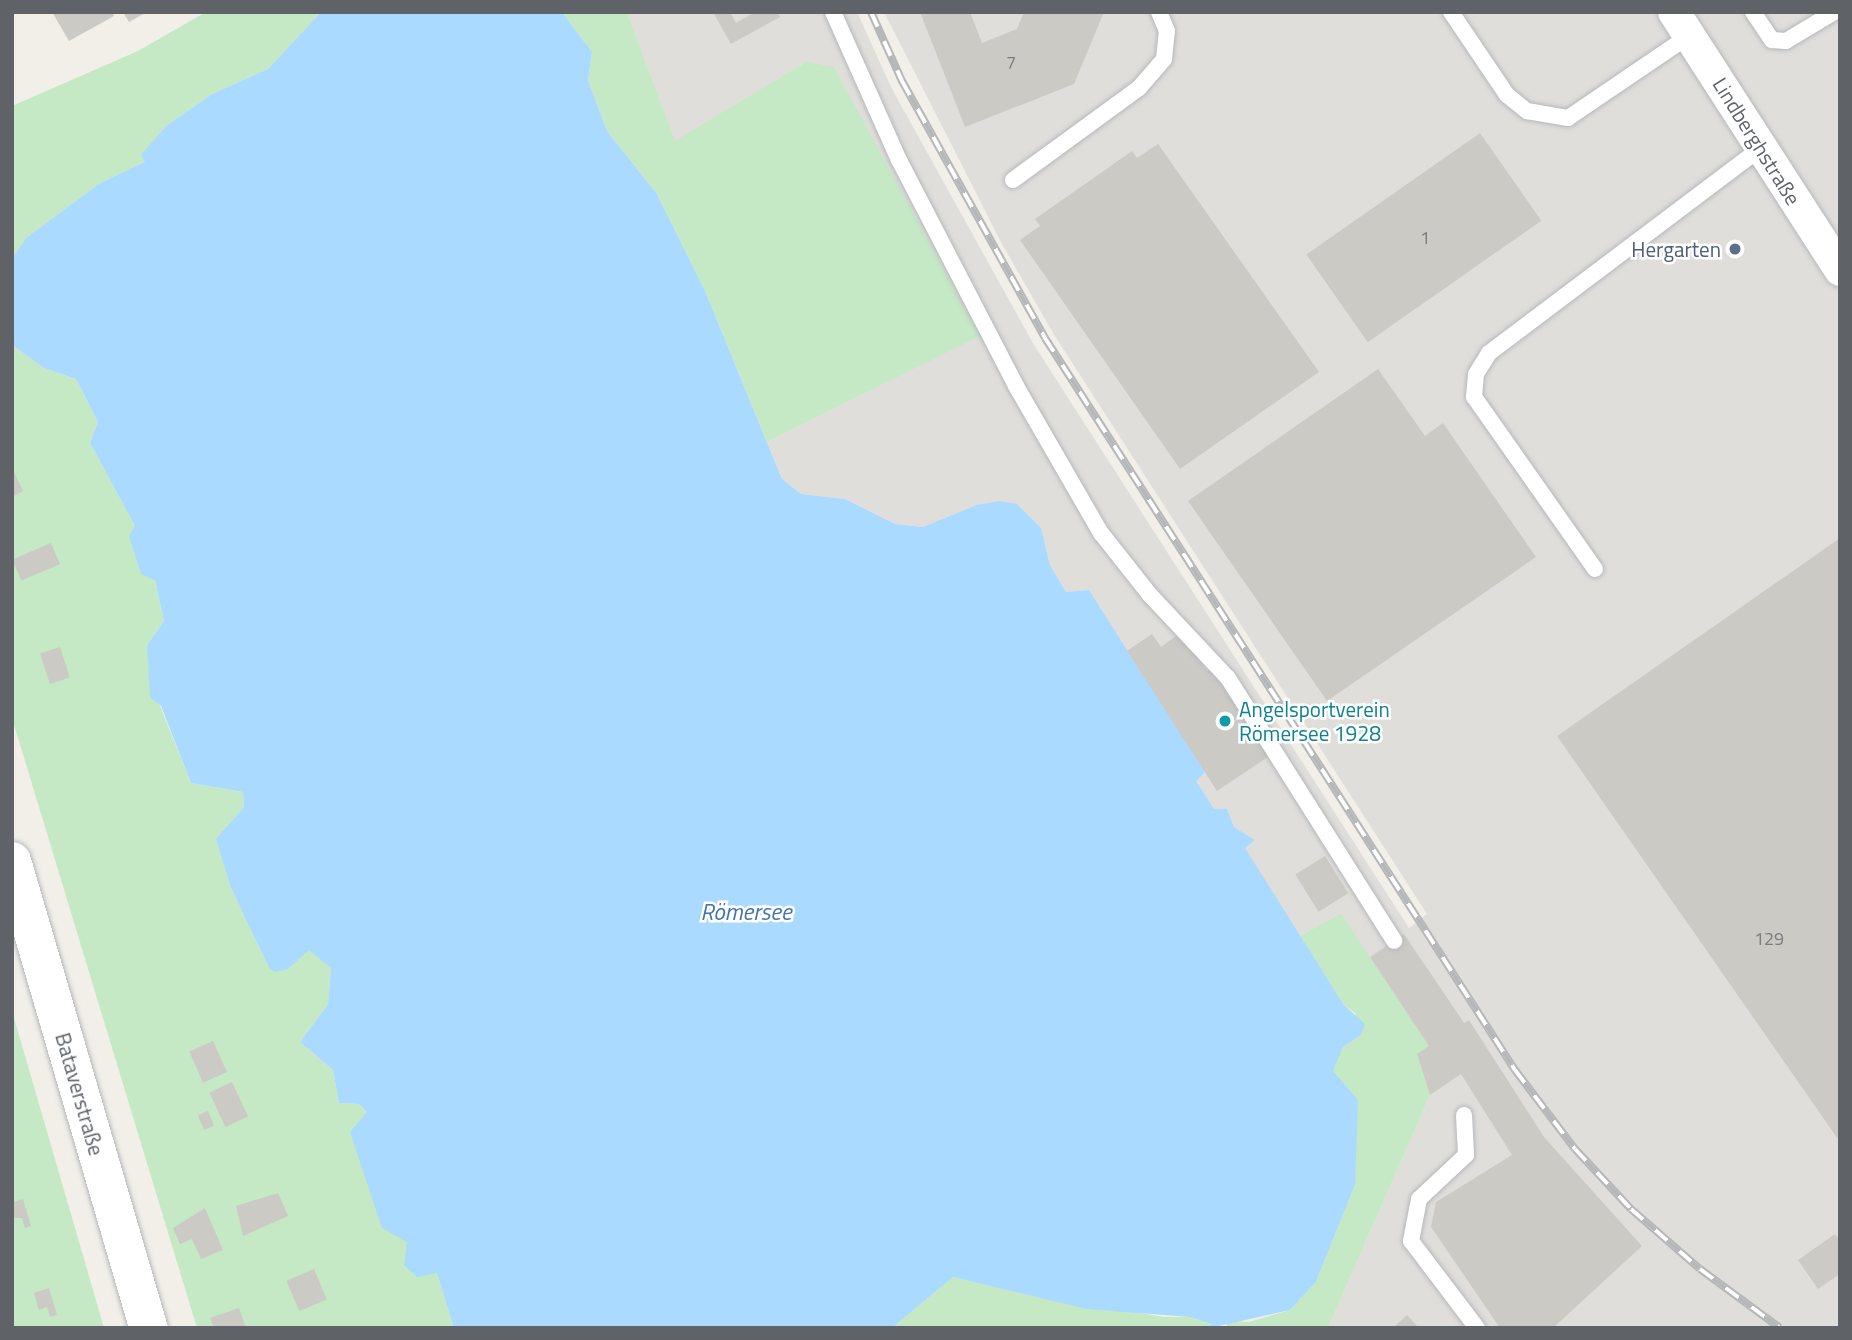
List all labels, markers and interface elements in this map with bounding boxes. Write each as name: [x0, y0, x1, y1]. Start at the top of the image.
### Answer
house number: 7: [1006, 52, 1016, 74]
street label: Lindberghstraße: [1708, 73, 1806, 209]
house number: 1: [1420, 227, 1430, 249]
place label: Hergarten: [1631, 236, 1721, 262]
marker: Hergarten: [1727, 241, 1743, 257]
place label: Angelsportverein Römersee 1928: [1239, 696, 1390, 746]
marker: Angelsportverein Römersee 1928: [1217, 713, 1233, 729]
water label: Römersee: [700, 898, 792, 926]
house number: 129: [1754, 928, 1784, 950]
street label: Bataverstraße: [50, 1030, 110, 1158]

